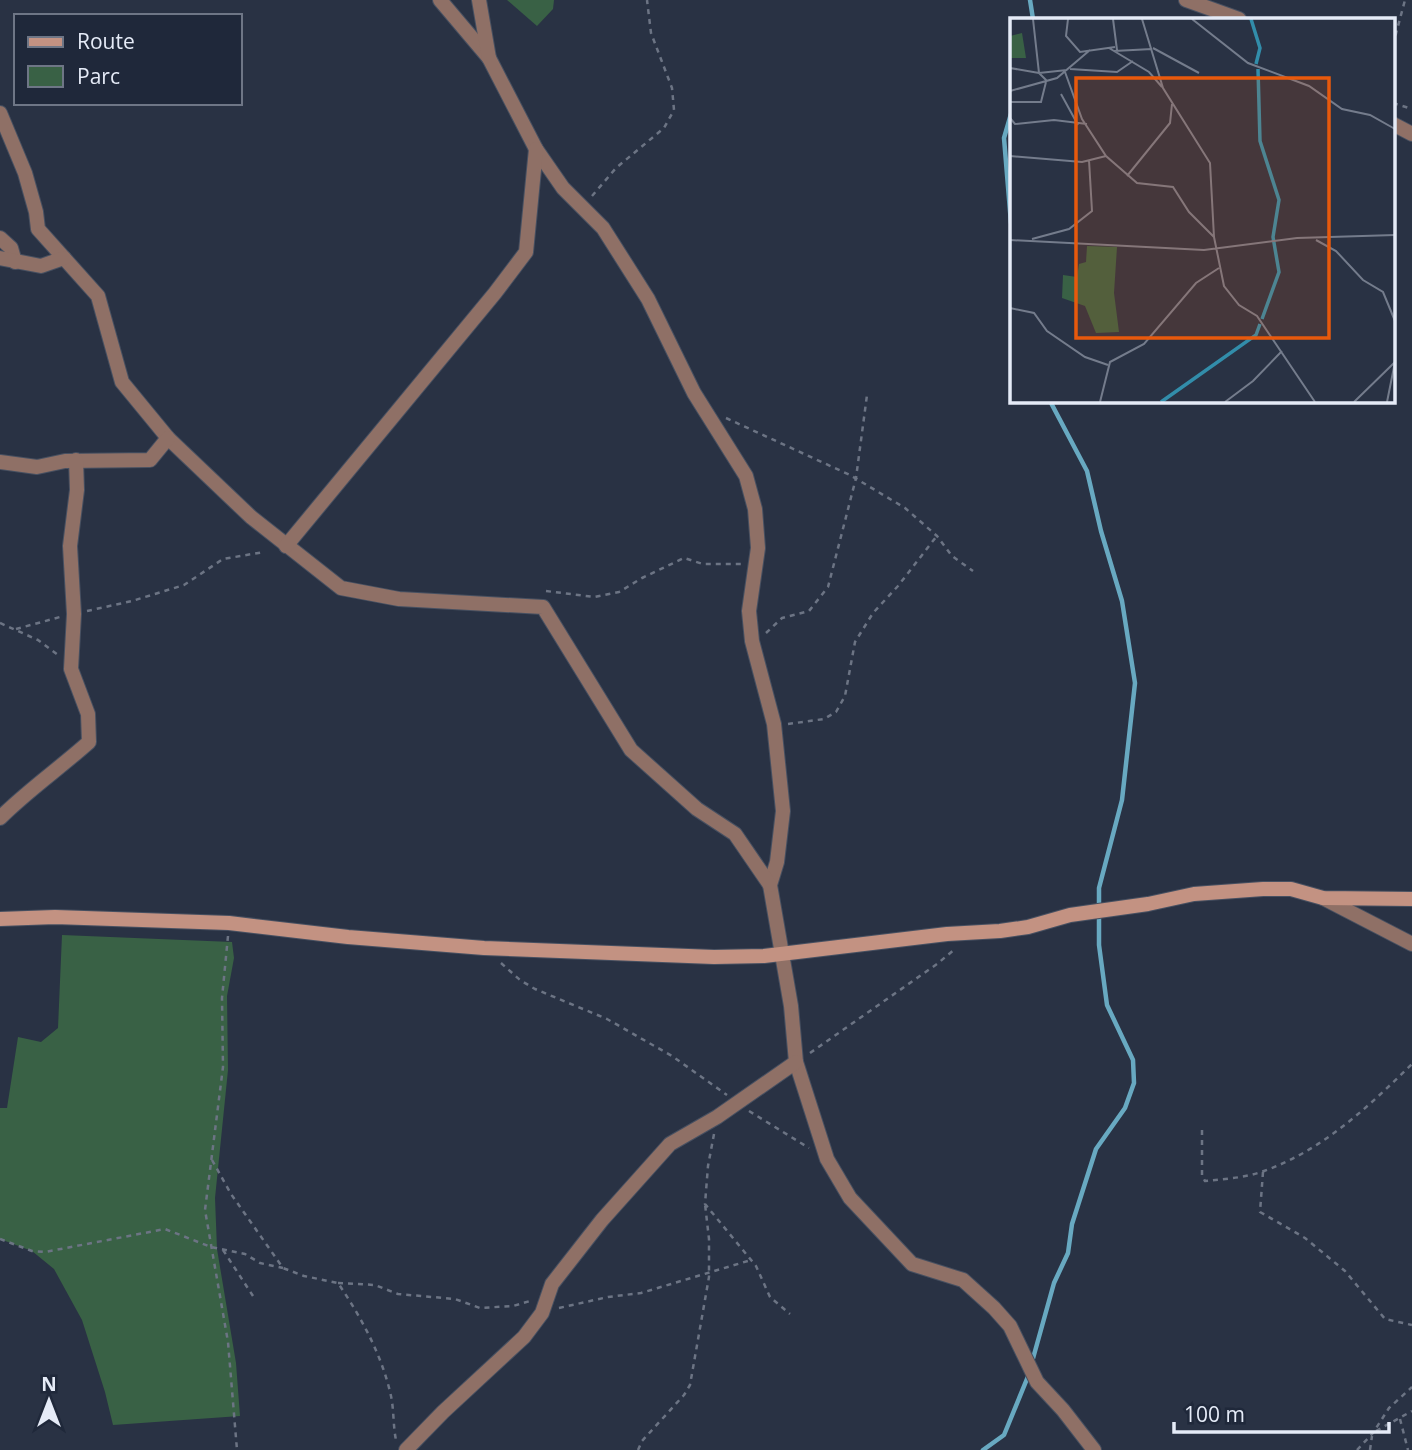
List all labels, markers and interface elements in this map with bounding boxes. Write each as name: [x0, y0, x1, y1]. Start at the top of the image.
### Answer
legend: [14, 14, 242, 105]
inset map: [1010, 18, 1394, 402]
text: Route: [77, 27, 135, 55]
text: Parc: [77, 62, 120, 90]
north arrow: [14, 1366, 84, 1436]
text: N: [41, 1371, 57, 1397]
scale bar: [1174, 1390, 1389, 1434]
text: 100 m: [1184, 1400, 1245, 1428]

